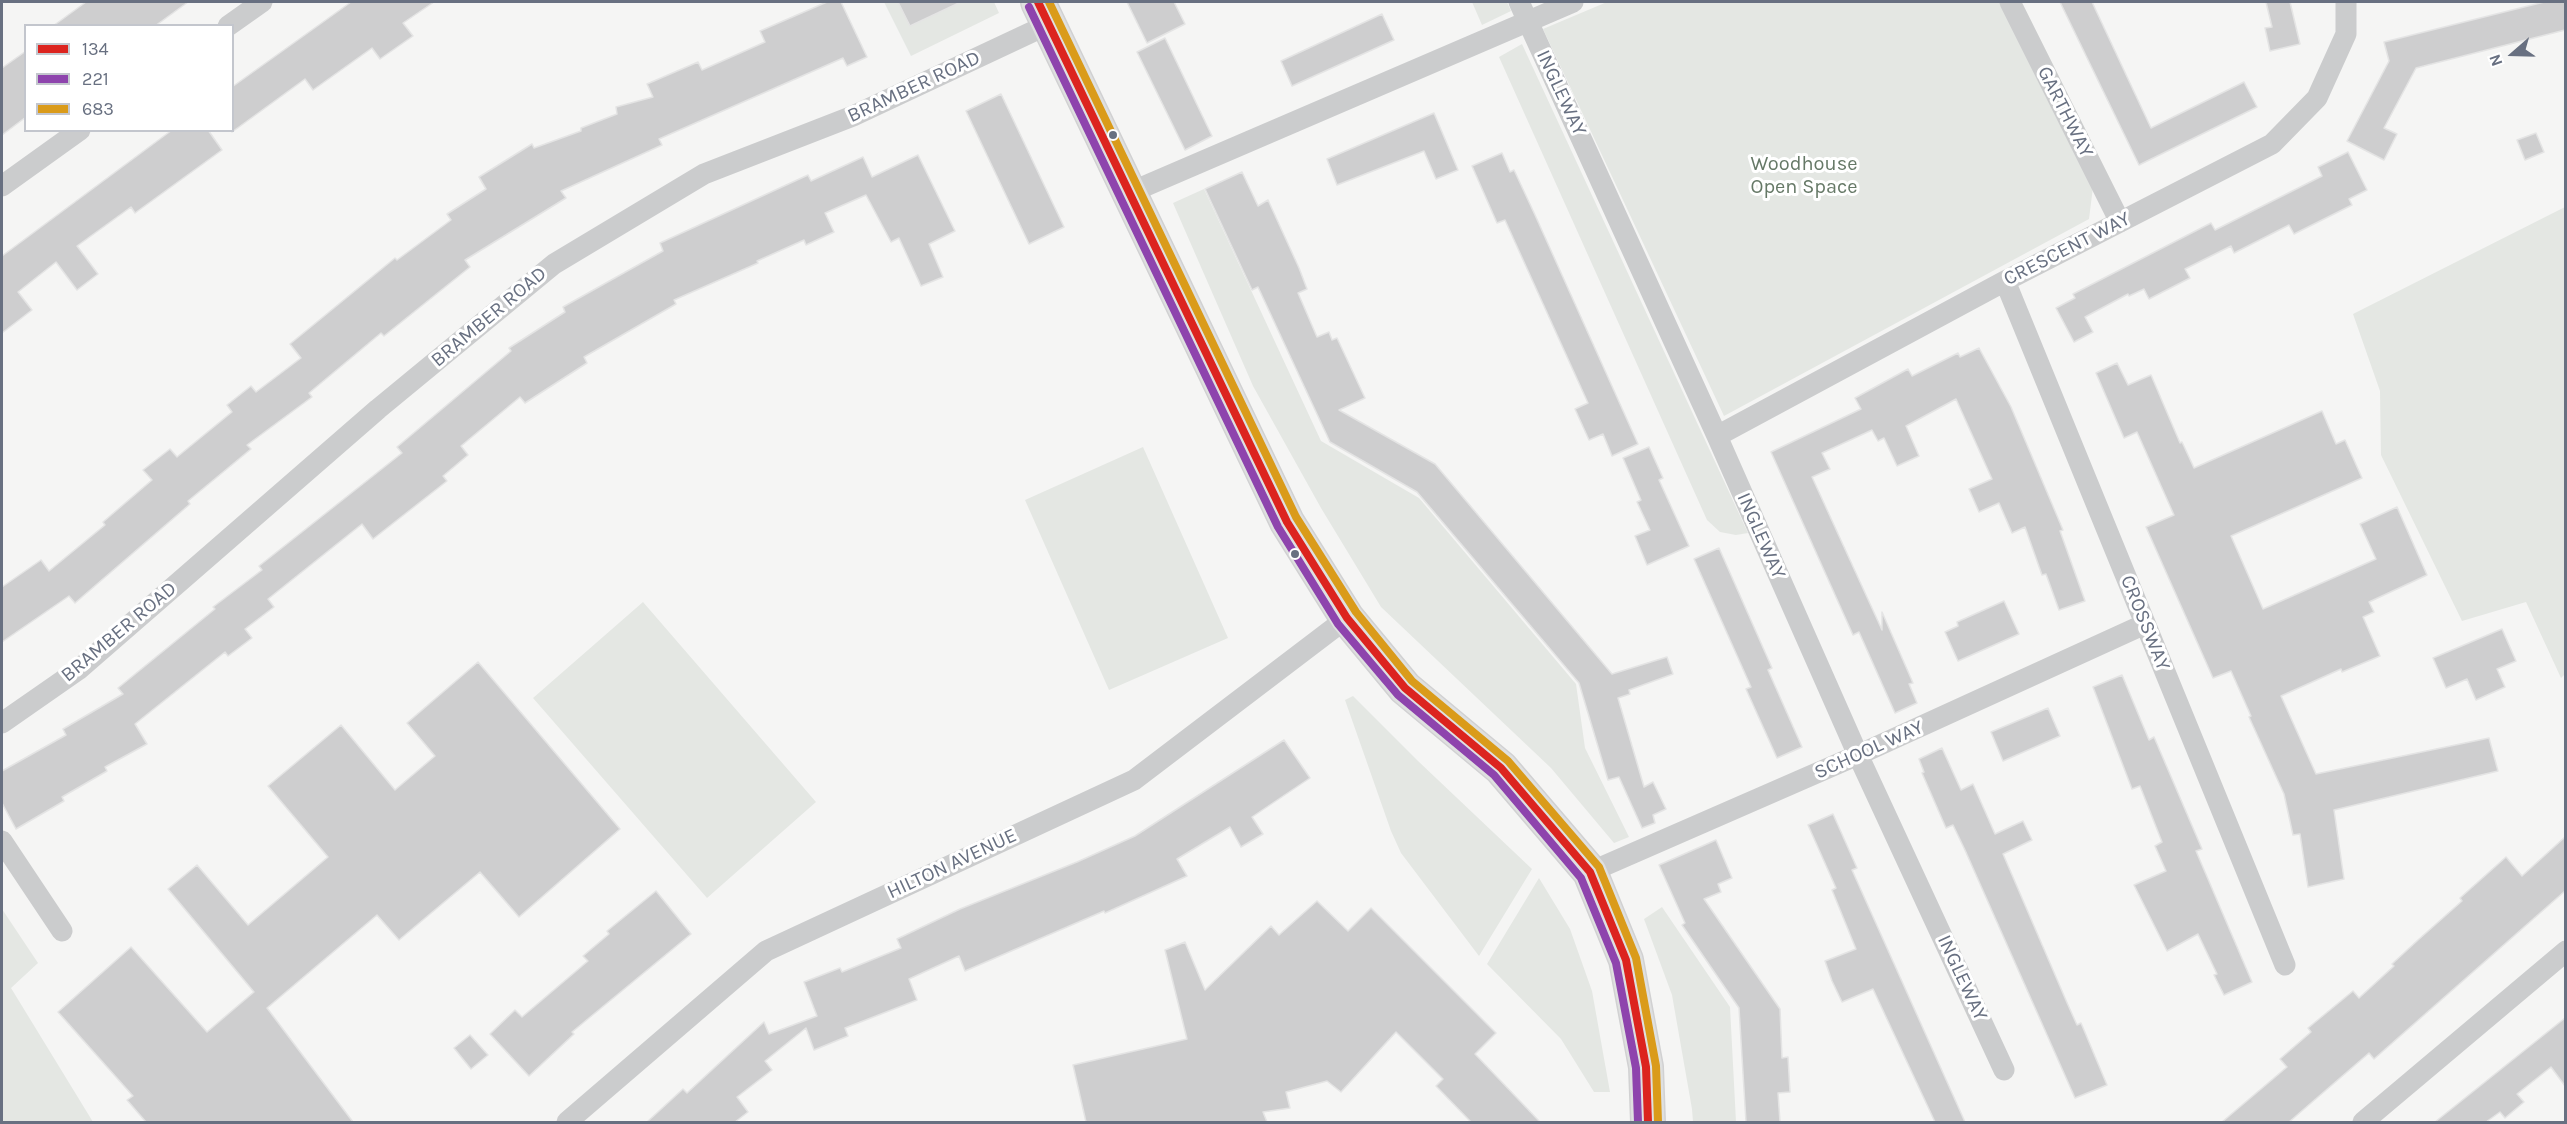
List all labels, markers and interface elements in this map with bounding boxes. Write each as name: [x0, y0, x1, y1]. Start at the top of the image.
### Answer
legend: [24, 24, 234, 132]
north arrow: [2483, 24, 2543, 84]
text: 134: [82, 38, 109, 60]
street label: BRAMBER ROAD: [844, 46, 984, 128]
street label: INGLEWAY: [1531, 46, 1591, 140]
text: N: [2485, 52, 2507, 69]
street label: GARTHWAY: [2032, 62, 2098, 162]
text: 221: [82, 68, 109, 90]
text: 683: [82, 98, 114, 120]
unlabelled marker: [1107, 129, 1119, 141]
park label: Woodhouse Open Space: [1750, 152, 1858, 199]
street label: CRESCENT WAY: [2000, 207, 2134, 291]
street label: BRAMBER ROAD: [426, 262, 552, 372]
street label: INGLEWAY: [1731, 489, 1791, 583]
unlabelled marker: [1289, 548, 1301, 560]
street label: CROSSWAY: [2115, 572, 2175, 674]
street label: BRAMBER ROAD: [56, 577, 182, 687]
street label: SCHOOL WAY: [1811, 715, 1927, 785]
street label: HILTON AVENUE: [883, 824, 1021, 904]
street label: INGLEWAY: [1932, 931, 1992, 1025]

